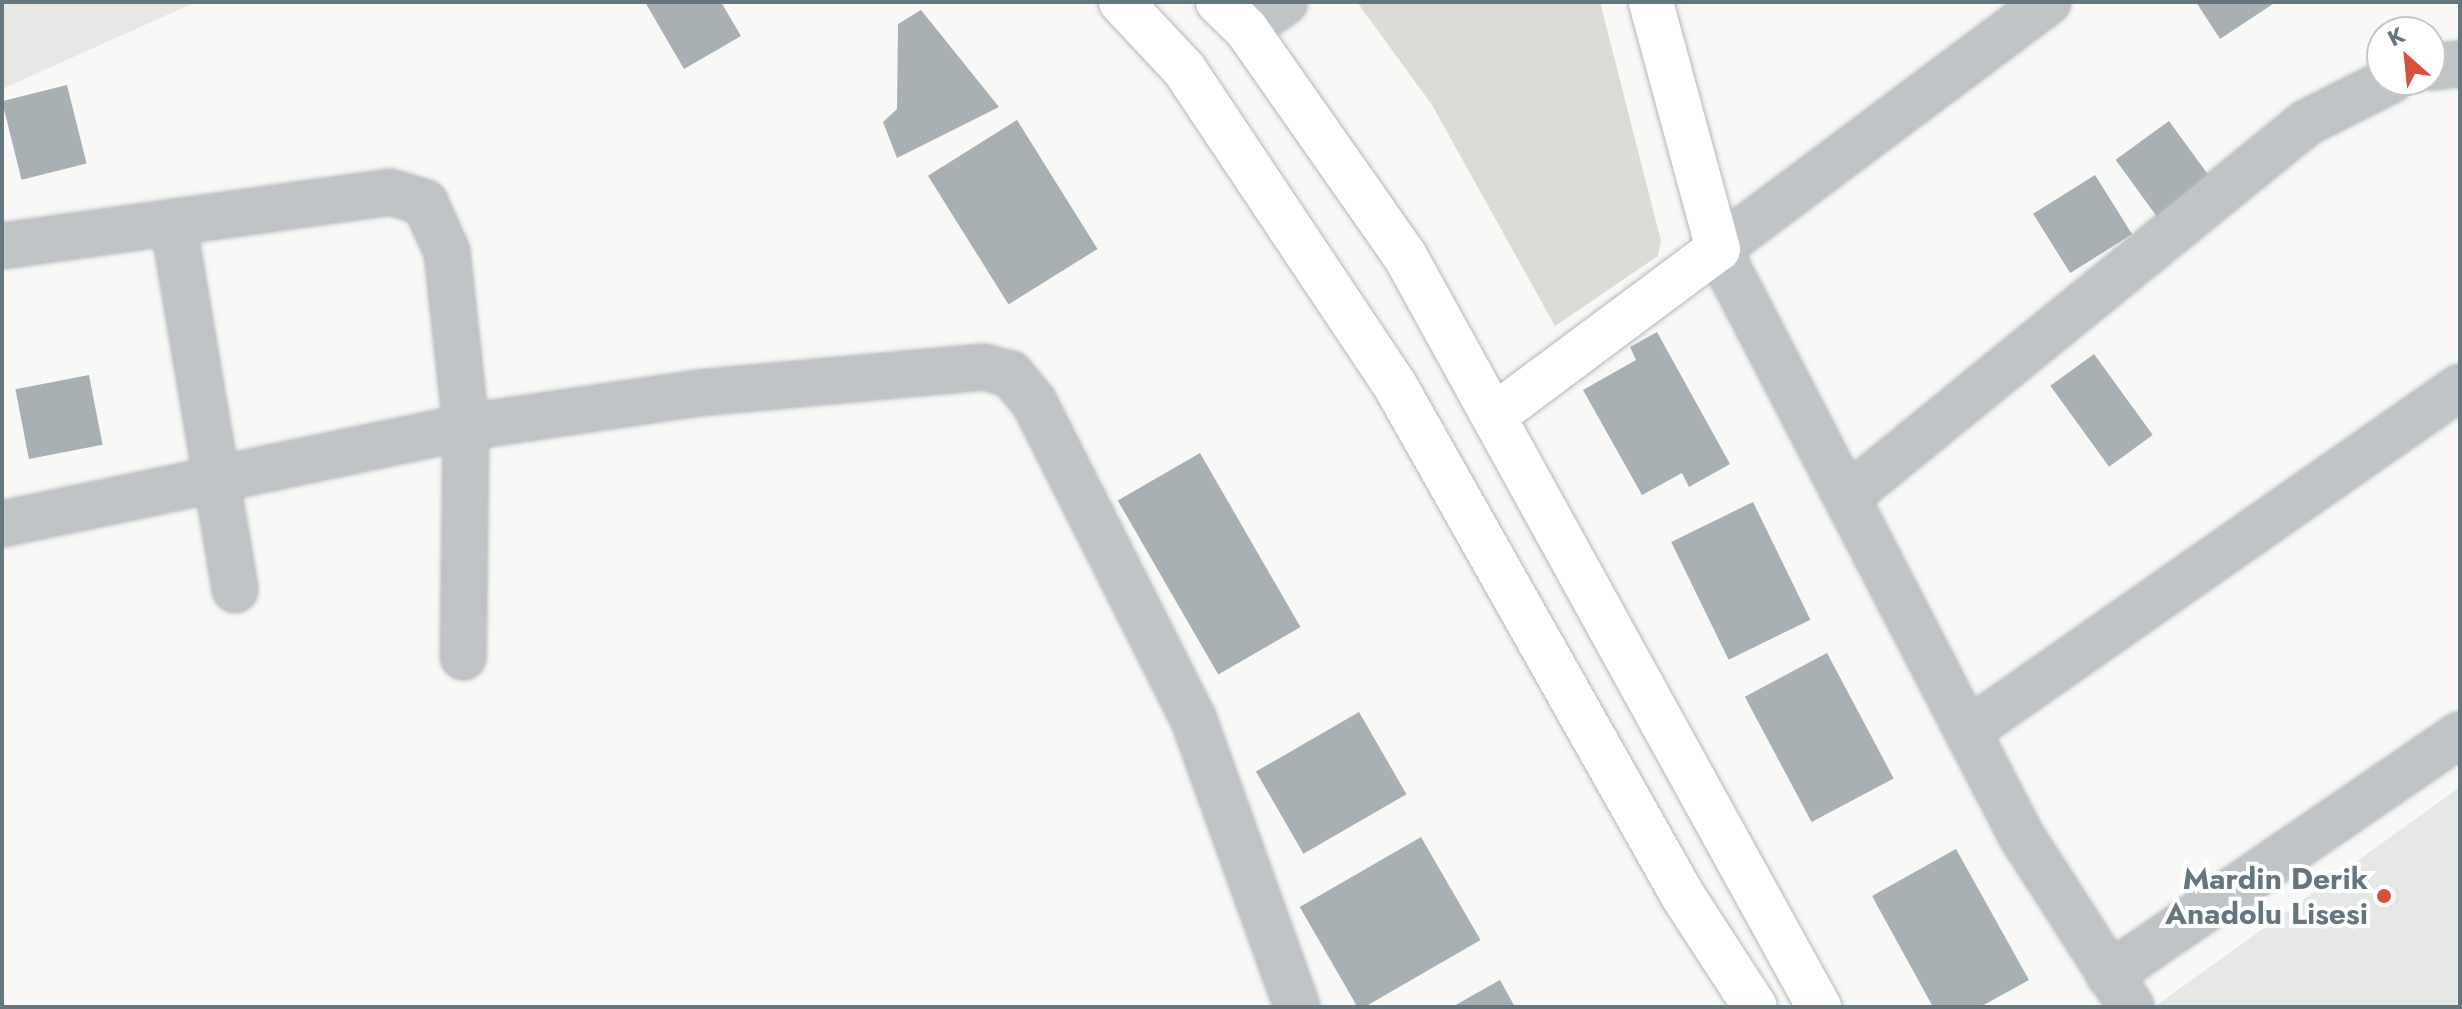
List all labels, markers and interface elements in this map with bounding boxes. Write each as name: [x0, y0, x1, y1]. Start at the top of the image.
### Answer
north arrow: [2366, 16, 2446, 96]
text: K: [2382, 19, 2410, 54]
place label: Mardin Derik Anadolu Lisesi: [2165, 861, 2368, 932]
marker: Mardin Derik Anadolu Lisesi: [2375, 887, 2393, 905]

